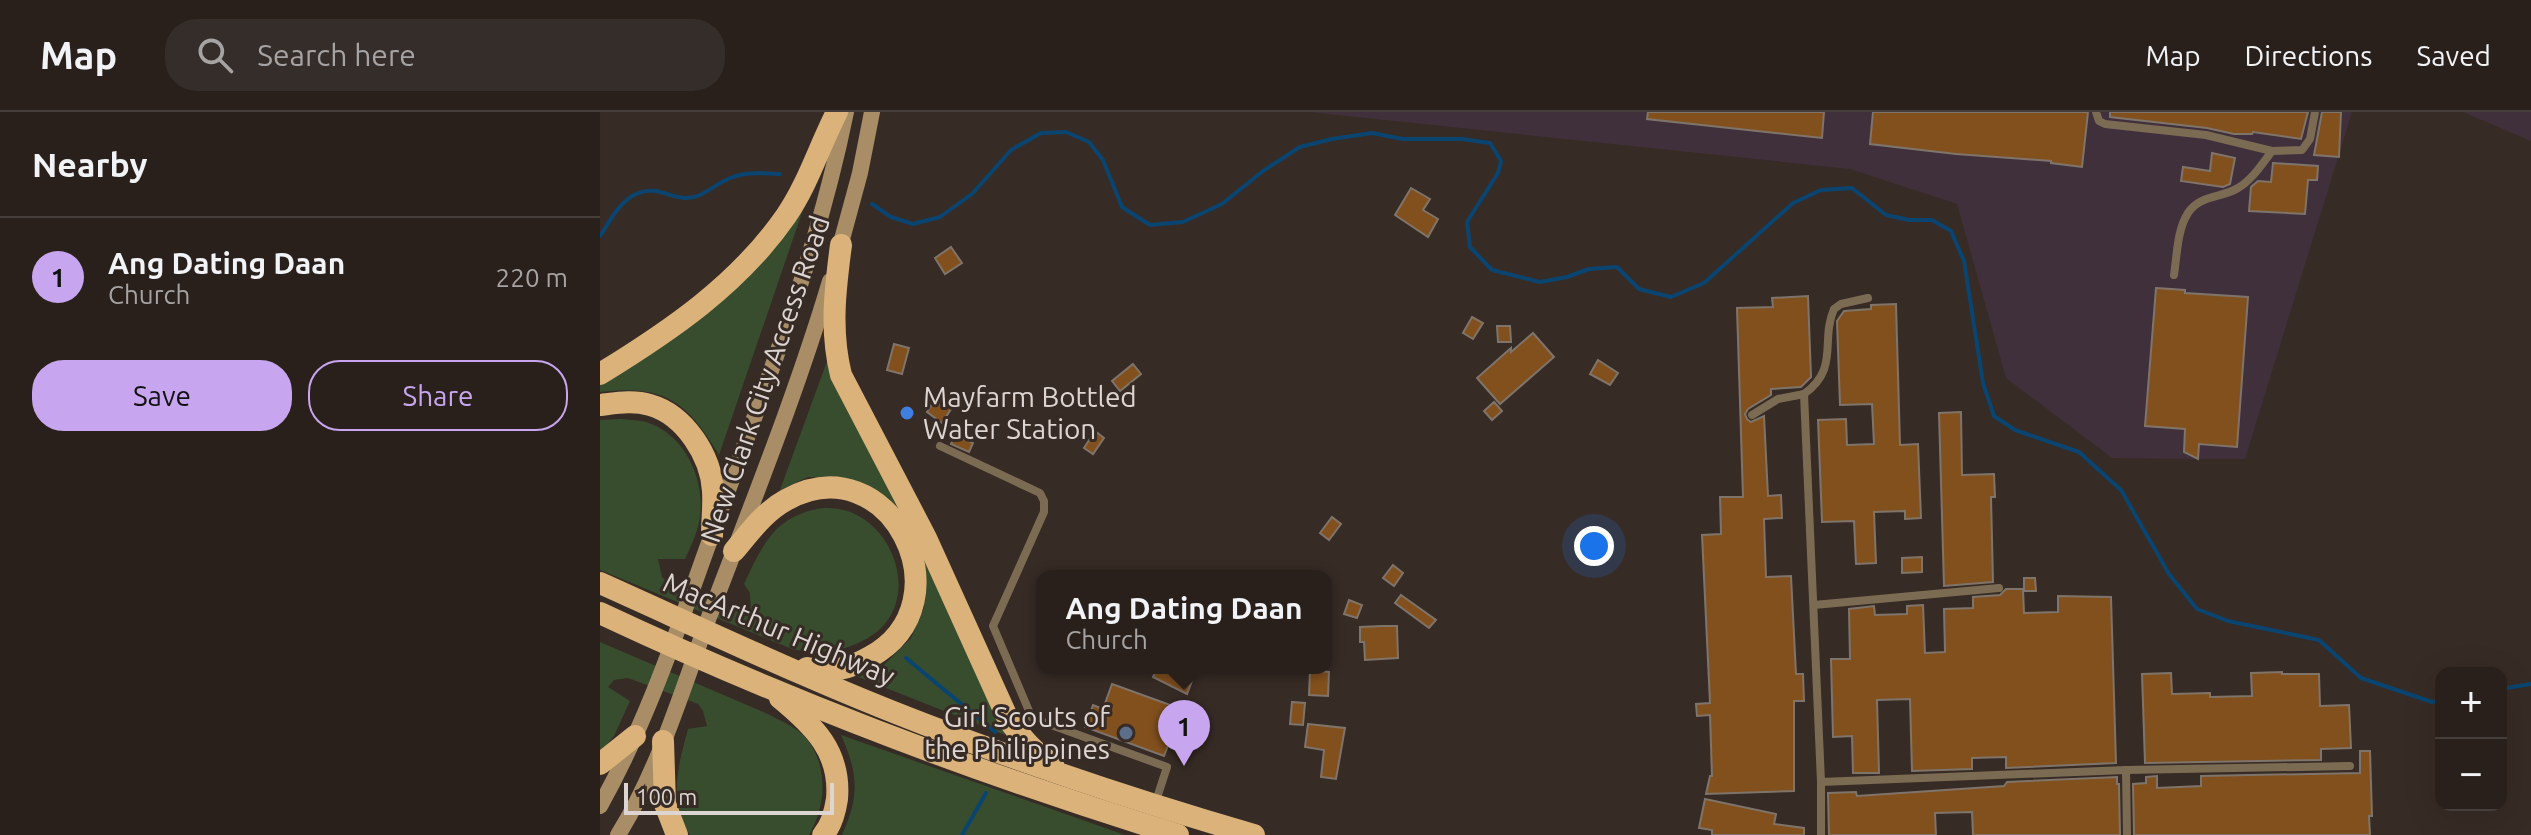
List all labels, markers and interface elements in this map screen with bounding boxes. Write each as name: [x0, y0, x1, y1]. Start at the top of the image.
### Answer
search box: [165, 19, 725, 91]
icon: search: [193, 33, 237, 77]
text: Map: [40, 34, 117, 76]
text: Search here: [257, 38, 416, 72]
text: Map: [2145, 40, 2201, 71]
text: Directions: [2245, 40, 2372, 71]
text: Saved: [2416, 40, 2491, 71]
text: Nearby: [32, 145, 147, 183]
street label: New Clark City Access Road: [694, 211, 835, 546]
text: Ang Dating Daan: [108, 246, 345, 280]
text: 1: [51, 263, 65, 292]
text: 220 m: [496, 263, 568, 292]
text: Church: [108, 280, 190, 309]
button: Save: [32, 360, 292, 431]
button: Share: [308, 360, 568, 431]
place label: Mayfarm Bottled Water Station: [923, 381, 1137, 444]
marker: Mayfarm Bottled Water Station: [898, 404, 916, 422]
your location: [1574, 526, 1614, 566]
street label: MacArthur Highway: [659, 566, 900, 691]
popup: [1036, 570, 1332, 674]
text: Ang Dating Daan: [1065, 591, 1303, 625]
text: Church: [1065, 625, 1148, 654]
map controls: [2435, 667, 2507, 811]
button: +: [2435, 667, 2507, 739]
pin: 1: [1158, 700, 1210, 766]
place label: Girl Scouts of the Philippines: [924, 701, 1110, 764]
marker: Girl Scouts of the Philippines: [1117, 724, 1135, 742]
button: −: [2435, 739, 2507, 811]
scale bar: [624, 779, 834, 815]
text: 100 m: [636, 784, 697, 809]

